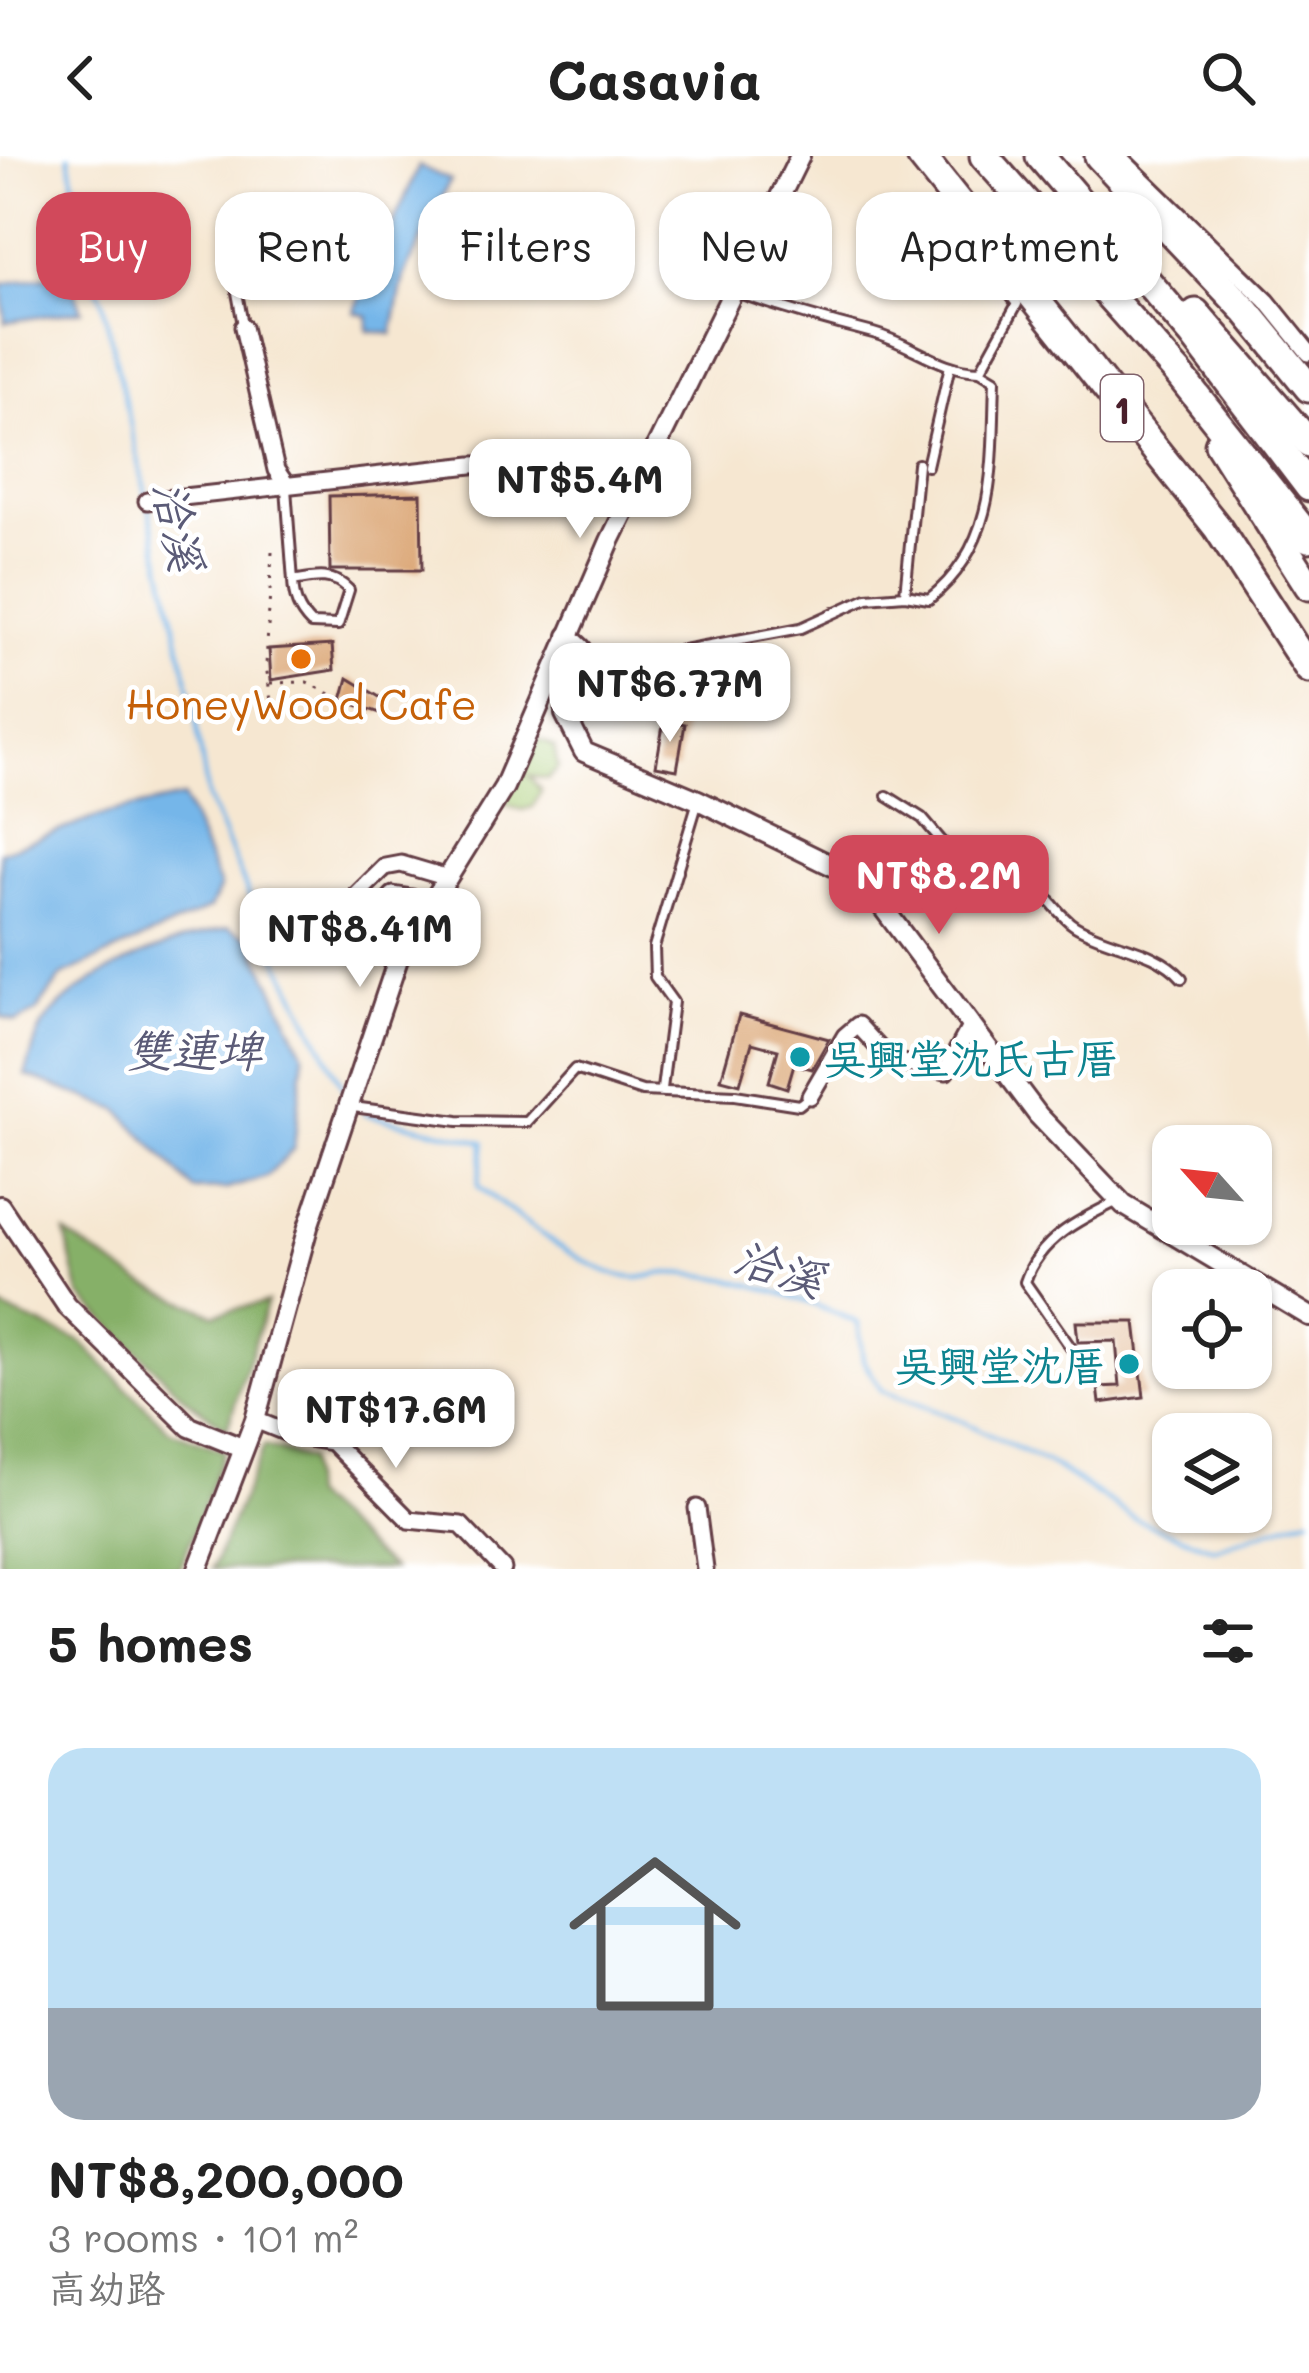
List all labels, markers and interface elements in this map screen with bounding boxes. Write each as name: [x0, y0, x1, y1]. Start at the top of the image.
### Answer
text: Casavia: [547, 43, 762, 114]
icon: back: [48, 45, 114, 111]
icon: search: [1195, 45, 1261, 111]
chip: Buy: [36, 192, 191, 300]
chip: Rent: [215, 192, 394, 300]
chip: Filters: [418, 192, 635, 300]
chip: New: [659, 192, 832, 300]
chip: Apartment: [856, 192, 1162, 300]
road number: 1: [1101, 375, 1143, 441]
pin: NT$5.4M: [469, 439, 691, 541]
text: NT$5.4M: [496, 452, 664, 503]
water label: 洽溪: [142, 476, 218, 578]
pin: NT$6.77M: [546, 643, 794, 745]
marker: HoneyWood Cafe: [288, 646, 314, 672]
text: NT$6.77M: [576, 656, 764, 707]
place label: HoneyWood Cafe: [125, 676, 477, 731]
pin: NT$8.2M: [828, 835, 1050, 937]
text: NT$8.2M: [856, 848, 1022, 899]
pin: NT$8.41M: [236, 888, 484, 990]
text: NT$8.41M: [267, 901, 453, 952]
water label: 雙連埤: [126, 1020, 265, 1078]
place label: 吳興堂沈氏古厝: [824, 1030, 1118, 1085]
marker: 吳興堂沈氏古厝: [787, 1044, 813, 1070]
north arrow: [1152, 1125, 1272, 1245]
map controls: [1152, 1125, 1272, 1533]
water label: 洽溪: [728, 1226, 833, 1308]
button: locate: [1152, 1269, 1272, 1389]
place label: 吳興堂沈厝: [895, 1337, 1105, 1392]
marker: 吳興堂沈厝: [1116, 1351, 1142, 1377]
pin: NT$17.6M: [272, 1369, 520, 1471]
text: NT$17.6M: [305, 1382, 487, 1433]
button: layers: [1152, 1413, 1272, 1533]
text: 5 homes: [48, 1608, 253, 1675]
icon: filters: [1195, 1608, 1261, 1674]
icon: home: [547, 1826, 763, 2042]
text: NT$8,200,000: [48, 2144, 404, 2211]
text: 3 rooms · 101 m²: [48, 2211, 358, 2262]
text: 高幼路: [48, 2262, 165, 2313]

